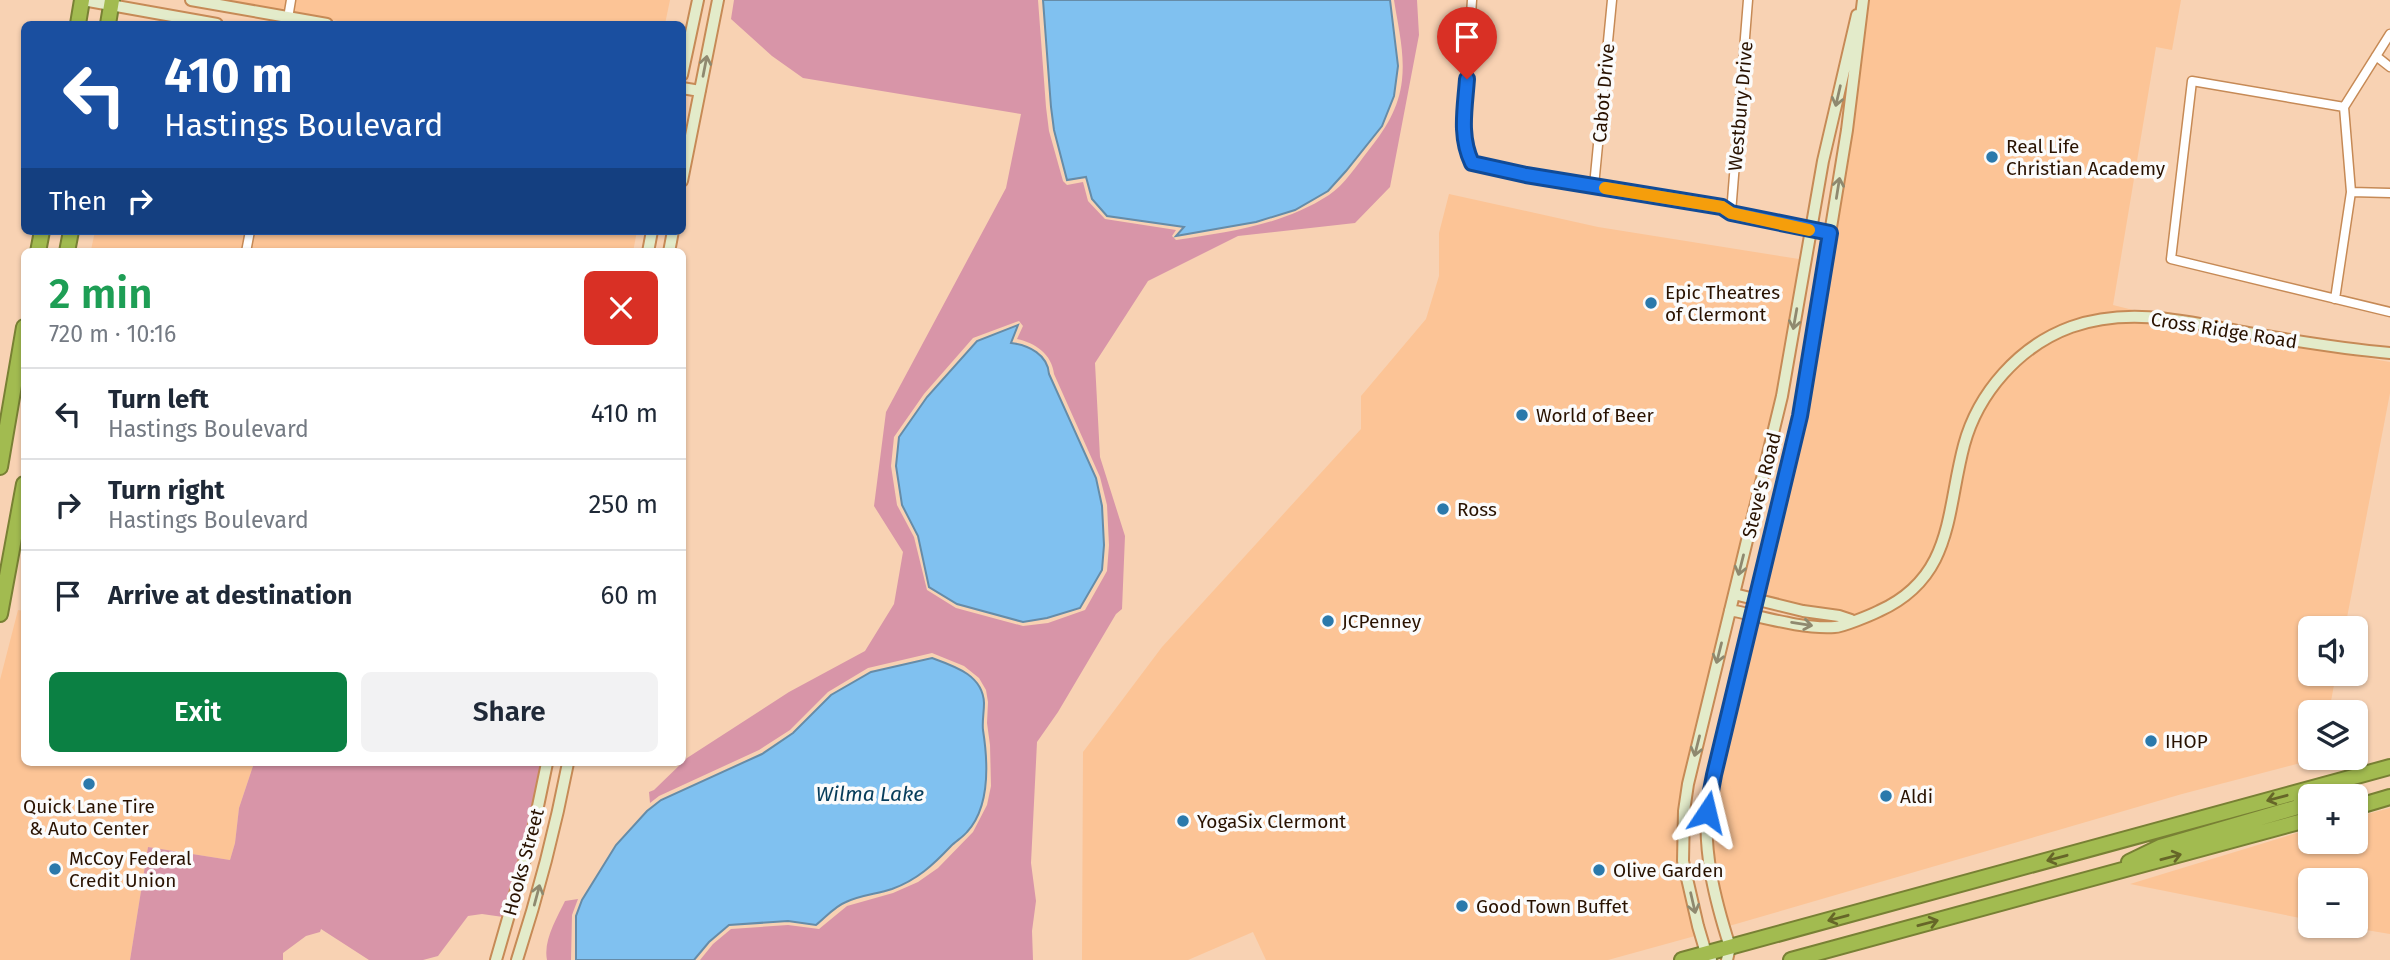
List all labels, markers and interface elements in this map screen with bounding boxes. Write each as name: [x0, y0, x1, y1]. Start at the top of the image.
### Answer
pin: [1437, 7, 1497, 79]
icon: arrive: [1448, 18, 1486, 56]
street label: Westbury Drive: [1723, 40, 1758, 172]
street label: Cabot Drive: [1588, 42, 1619, 144]
text: 410 m: [164, 46, 293, 105]
icon: left: [49, 49, 140, 140]
one-way arrow: [699, 55, 713, 78]
one-way arrow: [1831, 84, 1844, 107]
text: Hastings Boulevard: [164, 106, 443, 144]
place label: Real Life Christian Academy: [2006, 135, 2166, 180]
marker: Real Life Christian Academy: [1984, 149, 2000, 165]
one-way arrow: [1832, 177, 1845, 200]
icon: right: [121, 182, 159, 220]
text: Then: [49, 186, 107, 217]
text: 2 min: [49, 269, 153, 319]
button: close: [584, 271, 658, 345]
place label: Epic Theatres of Clermont: [1665, 281, 1780, 326]
marker: Epic Theatres of Clermont: [1643, 295, 1659, 311]
one-way arrow: [1788, 308, 1801, 330]
street label: Cross Ridge Road: [2149, 308, 2299, 353]
text: 720 m · 10:16: [49, 320, 176, 348]
text: Turn left: [108, 384, 209, 415]
icon: left: [49, 395, 87, 433]
text: 410 m: [591, 398, 658, 429]
place label: World of Beer: [1536, 404, 1655, 427]
marker: World of Beer: [1514, 407, 1530, 423]
text: Hastings Boulevard: [108, 415, 309, 443]
street label: Steve's Road: [1737, 430, 1786, 540]
text: Turn right: [108, 475, 225, 506]
icon: right: [49, 486, 87, 524]
text: 250 m: [588, 489, 658, 520]
place label: Ross: [1457, 498, 1497, 521]
marker: Ross: [1435, 501, 1451, 517]
text: Hastings Boulevard: [108, 506, 309, 534]
one-way arrow: [1734, 554, 1747, 576]
icon: arrive: [49, 577, 87, 615]
text: Arrive at destination: [108, 580, 352, 611]
text: 60 m: [600, 580, 658, 611]
place label: JCPenney: [1342, 610, 1422, 633]
marker: JCPenney: [1320, 613, 1336, 629]
map controls: [2298, 616, 2368, 938]
button: sound: [2298, 616, 2368, 686]
one-way arrow: [1790, 618, 1813, 631]
one-way arrow: [1712, 641, 1726, 664]
button: Exit: [49, 672, 347, 752]
button: Share: [361, 672, 658, 752]
button: layers: [2298, 700, 2368, 770]
place label: IHOP: [2165, 730, 2208, 753]
marker: IHOP: [2143, 733, 2159, 749]
one-way arrow: [1690, 734, 1703, 757]
position arrow: [1670, 775, 1744, 849]
marker: Quick Lane Tire & Auto Center: [81, 776, 97, 792]
water label: Wilma Lake: [816, 781, 924, 807]
button: +: [2298, 784, 2368, 854]
place label: Aldi: [1900, 785, 1933, 808]
marker: Aldi: [1878, 788, 1894, 804]
one-way arrow: [2266, 792, 2289, 805]
place label: Quick Lane Tire & Auto Center: [23, 795, 155, 840]
street label: Hooks Street: [498, 806, 549, 918]
place label: YogaSix Clermont: [1197, 810, 1346, 833]
marker: YogaSix Clermont: [1175, 813, 1191, 829]
place label: McCoy Federal Credit Union: [69, 847, 192, 892]
one-way arrow: [2160, 850, 2182, 863]
one-way arrow: [2047, 852, 2069, 865]
place label: Olive Garden: [1613, 859, 1724, 882]
marker: McCoy Federal Credit Union: [47, 861, 63, 877]
marker: Olive Garden: [1591, 862, 1607, 878]
button: −: [2298, 868, 2368, 938]
one-way arrow: [531, 884, 544, 907]
one-way arrow: [1686, 891, 1700, 914]
place label: Good Town Buffet: [1476, 895, 1629, 918]
marker: Good Town Buffet: [1454, 898, 1470, 914]
one-way arrow: [1827, 912, 1850, 925]
one-way arrow: [1917, 916, 1939, 929]

